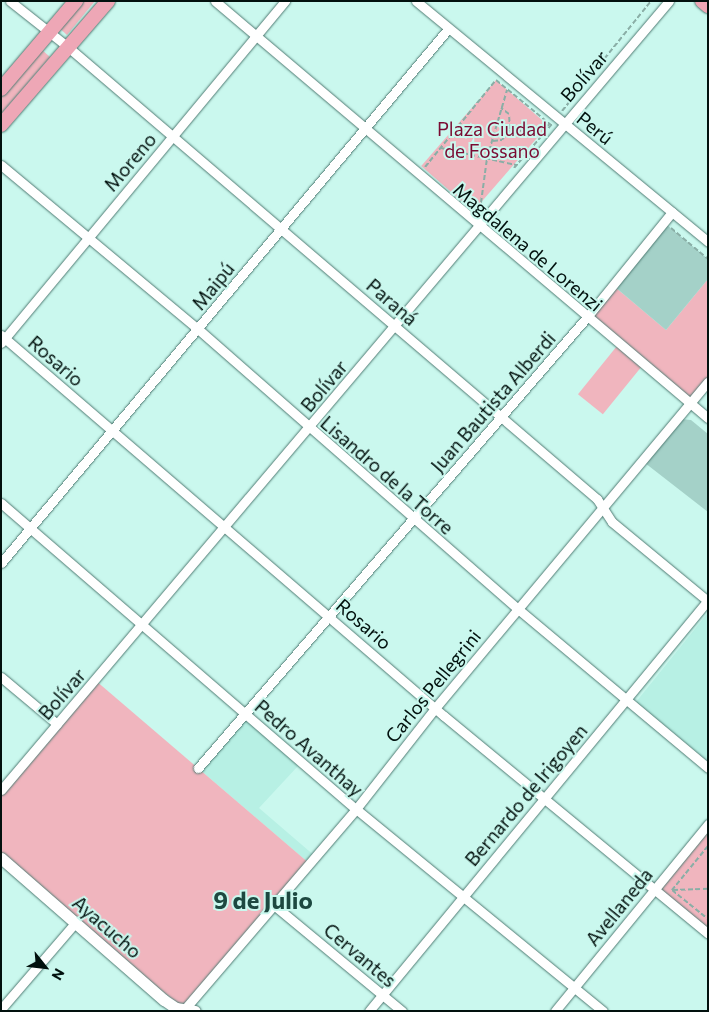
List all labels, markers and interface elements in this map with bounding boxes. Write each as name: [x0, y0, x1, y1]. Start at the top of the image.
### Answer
street label: Bolívar: [556, 46, 612, 106]
street label: Perú: [572, 107, 618, 149]
park label: Plaza Ciudad de Fossano: [437, 118, 547, 162]
street label: Moreno: [99, 128, 161, 196]
street label: Magdalena de Lorenzi: [449, 178, 607, 316]
street label: Maipú: [187, 258, 239, 314]
street label: Paraná: [362, 274, 422, 330]
street label: Juan Bautista Alberdi: [426, 327, 560, 477]
street label: Rosario: [24, 331, 88, 391]
street label: Bolívar: [296, 356, 352, 416]
street label: Lisandro de la Torre: [316, 411, 458, 539]
street label: Rosario: [332, 594, 396, 654]
street label: Carlos Pellegrini: [381, 625, 485, 747]
street label: Bolívar: [34, 664, 90, 724]
street label: Pedro Avanthay: [250, 695, 368, 801]
street label: Bernardo de Irigoyen: [460, 720, 592, 870]
street label: Avellaneda: [581, 864, 657, 950]
district label: 9 de Julio: [213, 886, 313, 914]
street label: Ayacucho: [68, 891, 146, 963]
street label: Cervantes: [319, 918, 401, 992]
north arrow: [20, 942, 70, 992]
text: N: [49, 966, 69, 983]

